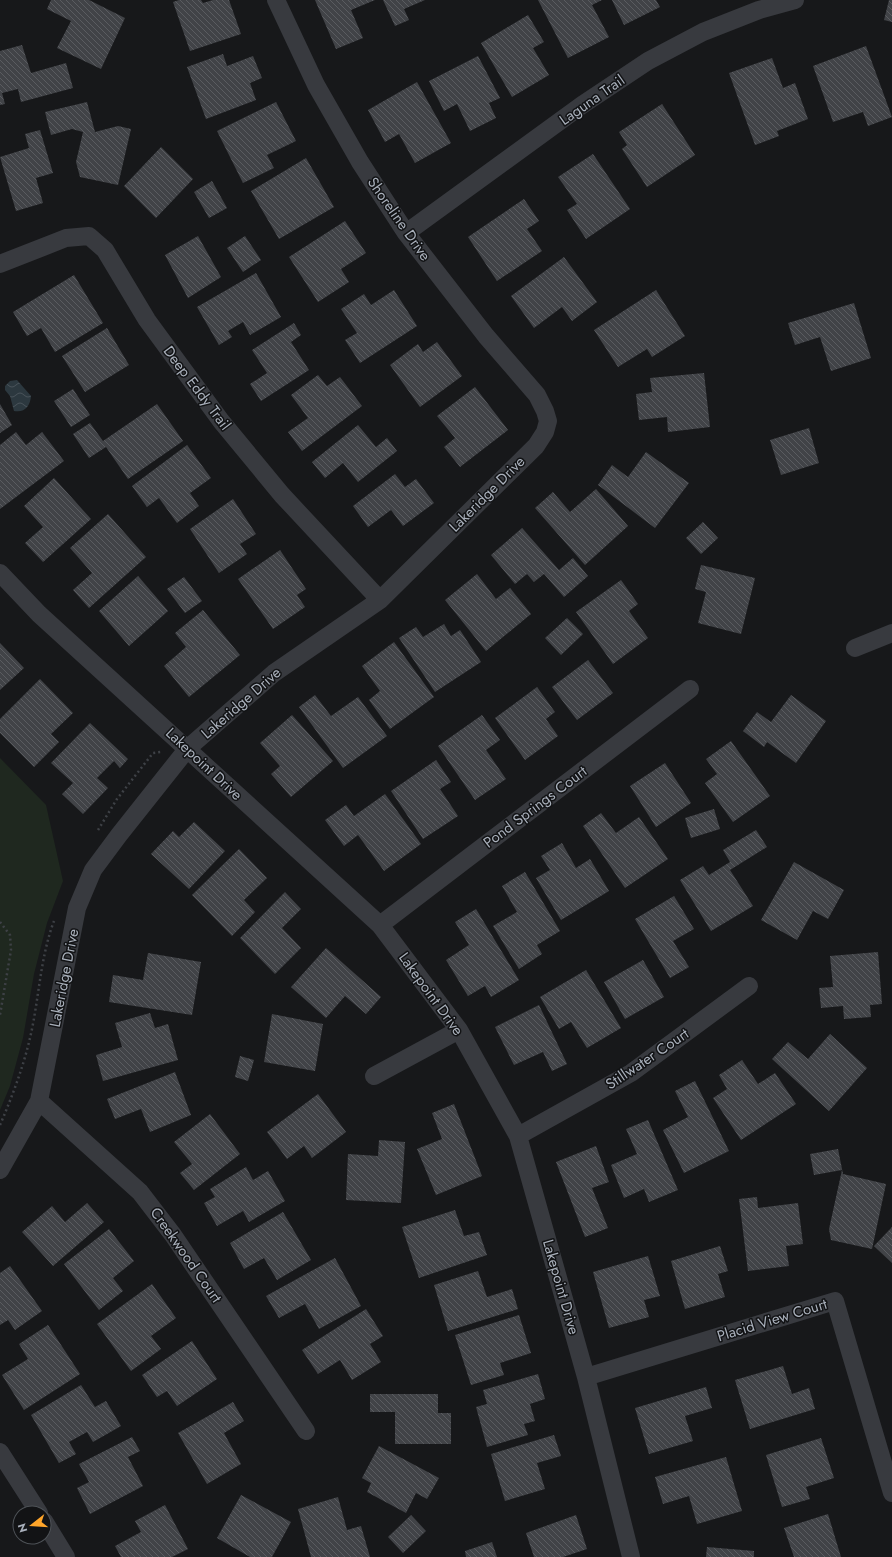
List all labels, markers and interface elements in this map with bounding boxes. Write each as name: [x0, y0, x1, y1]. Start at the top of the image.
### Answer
street label: Laguna Trail: [555, 69, 629, 131]
street label: Shoreline Drive: [362, 173, 436, 266]
street label: Deep Eddy Trail: [158, 341, 236, 435]
street label: Lakeridge Drive: [444, 451, 530, 537]
street label: Lakeridge Drive: [196, 662, 286, 744]
street label: Lakepoint Drive: [161, 723, 248, 806]
street label: Pond Springs Court: [479, 760, 592, 853]
street label: Lakeridge Drive: [44, 927, 84, 1029]
street label: Lakepoint Drive: [393, 948, 469, 1040]
street label: Stillwater Court: [601, 1023, 693, 1095]
street label: Creekwood Court: [145, 1203, 227, 1307]
street label: Lakepoint Drive: [537, 1237, 585, 1337]
street label: Placid View Court: [714, 1293, 830, 1347]
north arrow: [12, 1505, 52, 1545]
text: N: [14, 1521, 31, 1534]

